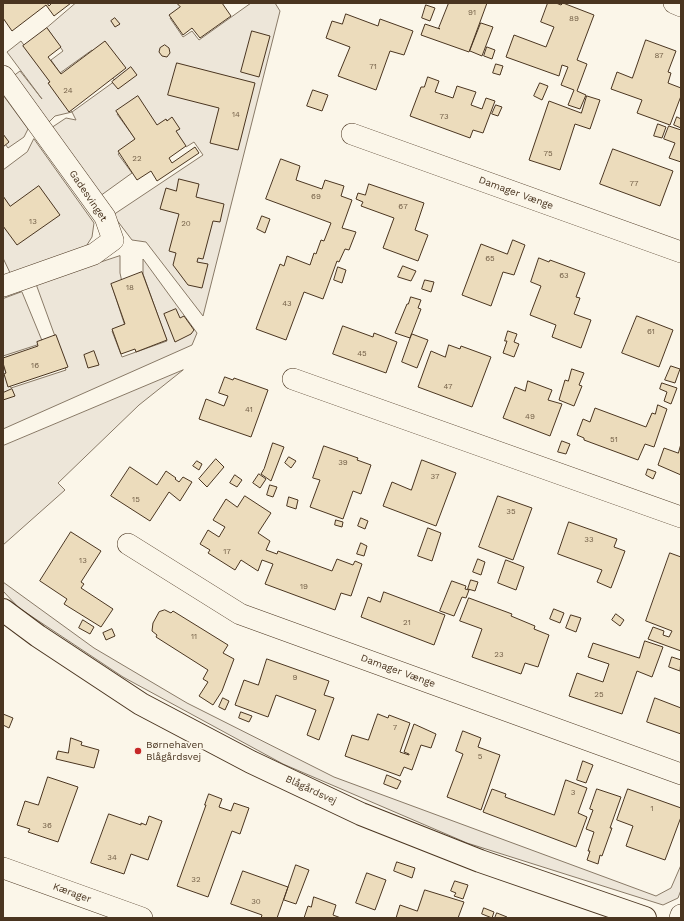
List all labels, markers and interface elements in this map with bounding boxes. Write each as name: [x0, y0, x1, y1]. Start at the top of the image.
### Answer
house number: 91: [468, 8, 476, 18]
house number: 89: [569, 14, 579, 24]
house number: 87: [654, 51, 664, 61]
house number: 71: [369, 62, 377, 72]
house number: 24: [63, 86, 73, 96]
house number: 14: [232, 110, 240, 120]
house number: 73: [439, 112, 449, 122]
house number: 75: [543, 149, 553, 159]
house number: 22: [132, 154, 142, 164]
street label: Gadesvinget: [66, 168, 110, 224]
street label: Damager Vænge: [477, 174, 555, 212]
house number: 77: [630, 179, 638, 189]
house number: 69: [311, 192, 321, 202]
house number: 67: [398, 202, 408, 212]
house number: 13: [29, 217, 37, 227]
house number: 20: [181, 219, 191, 229]
house number: 65: [485, 254, 495, 264]
house number: 63: [559, 271, 569, 281]
house number: 18: [126, 283, 134, 293]
house number: 43: [282, 299, 292, 309]
house number: 61: [647, 327, 655, 337]
house number: 45: [357, 349, 367, 359]
house number: 16: [31, 361, 39, 371]
house number: 47: [444, 382, 452, 392]
house number: 41: [245, 405, 253, 415]
house number: 49: [525, 412, 535, 422]
house number: 51: [610, 435, 618, 445]
house number: 39: [338, 458, 348, 468]
house number: 37: [431, 472, 439, 482]
house number: 15: [132, 495, 140, 505]
house number: 35: [506, 507, 516, 517]
house number: 33: [584, 535, 594, 545]
house number: 17: [223, 547, 231, 557]
house number: 13: [79, 556, 87, 566]
house number: 19: [300, 582, 308, 592]
house number: 21: [403, 618, 411, 628]
house number: 11: [191, 632, 197, 642]
house number: 23: [494, 650, 504, 660]
street label: Damager Vænge: [359, 652, 437, 690]
house number: 9: [293, 673, 297, 683]
house number: 25: [594, 690, 604, 700]
house number: 7: [393, 723, 397, 733]
place label: Børnehaven Blågårdsvej: [146, 739, 203, 762]
marker: Børnehaven Blågårdsvej: [133, 746, 143, 756]
house number: 5: [478, 752, 482, 762]
street label: Blågårdsvej: [283, 773, 339, 807]
house number: 3: [571, 788, 575, 798]
house number: 1: [650, 804, 654, 814]
house number: 36: [42, 821, 52, 831]
house number: 34: [107, 853, 117, 863]
house number: 32: [191, 875, 201, 885]
street label: Kærager: [51, 880, 93, 906]
house number: 30: [251, 897, 261, 907]

